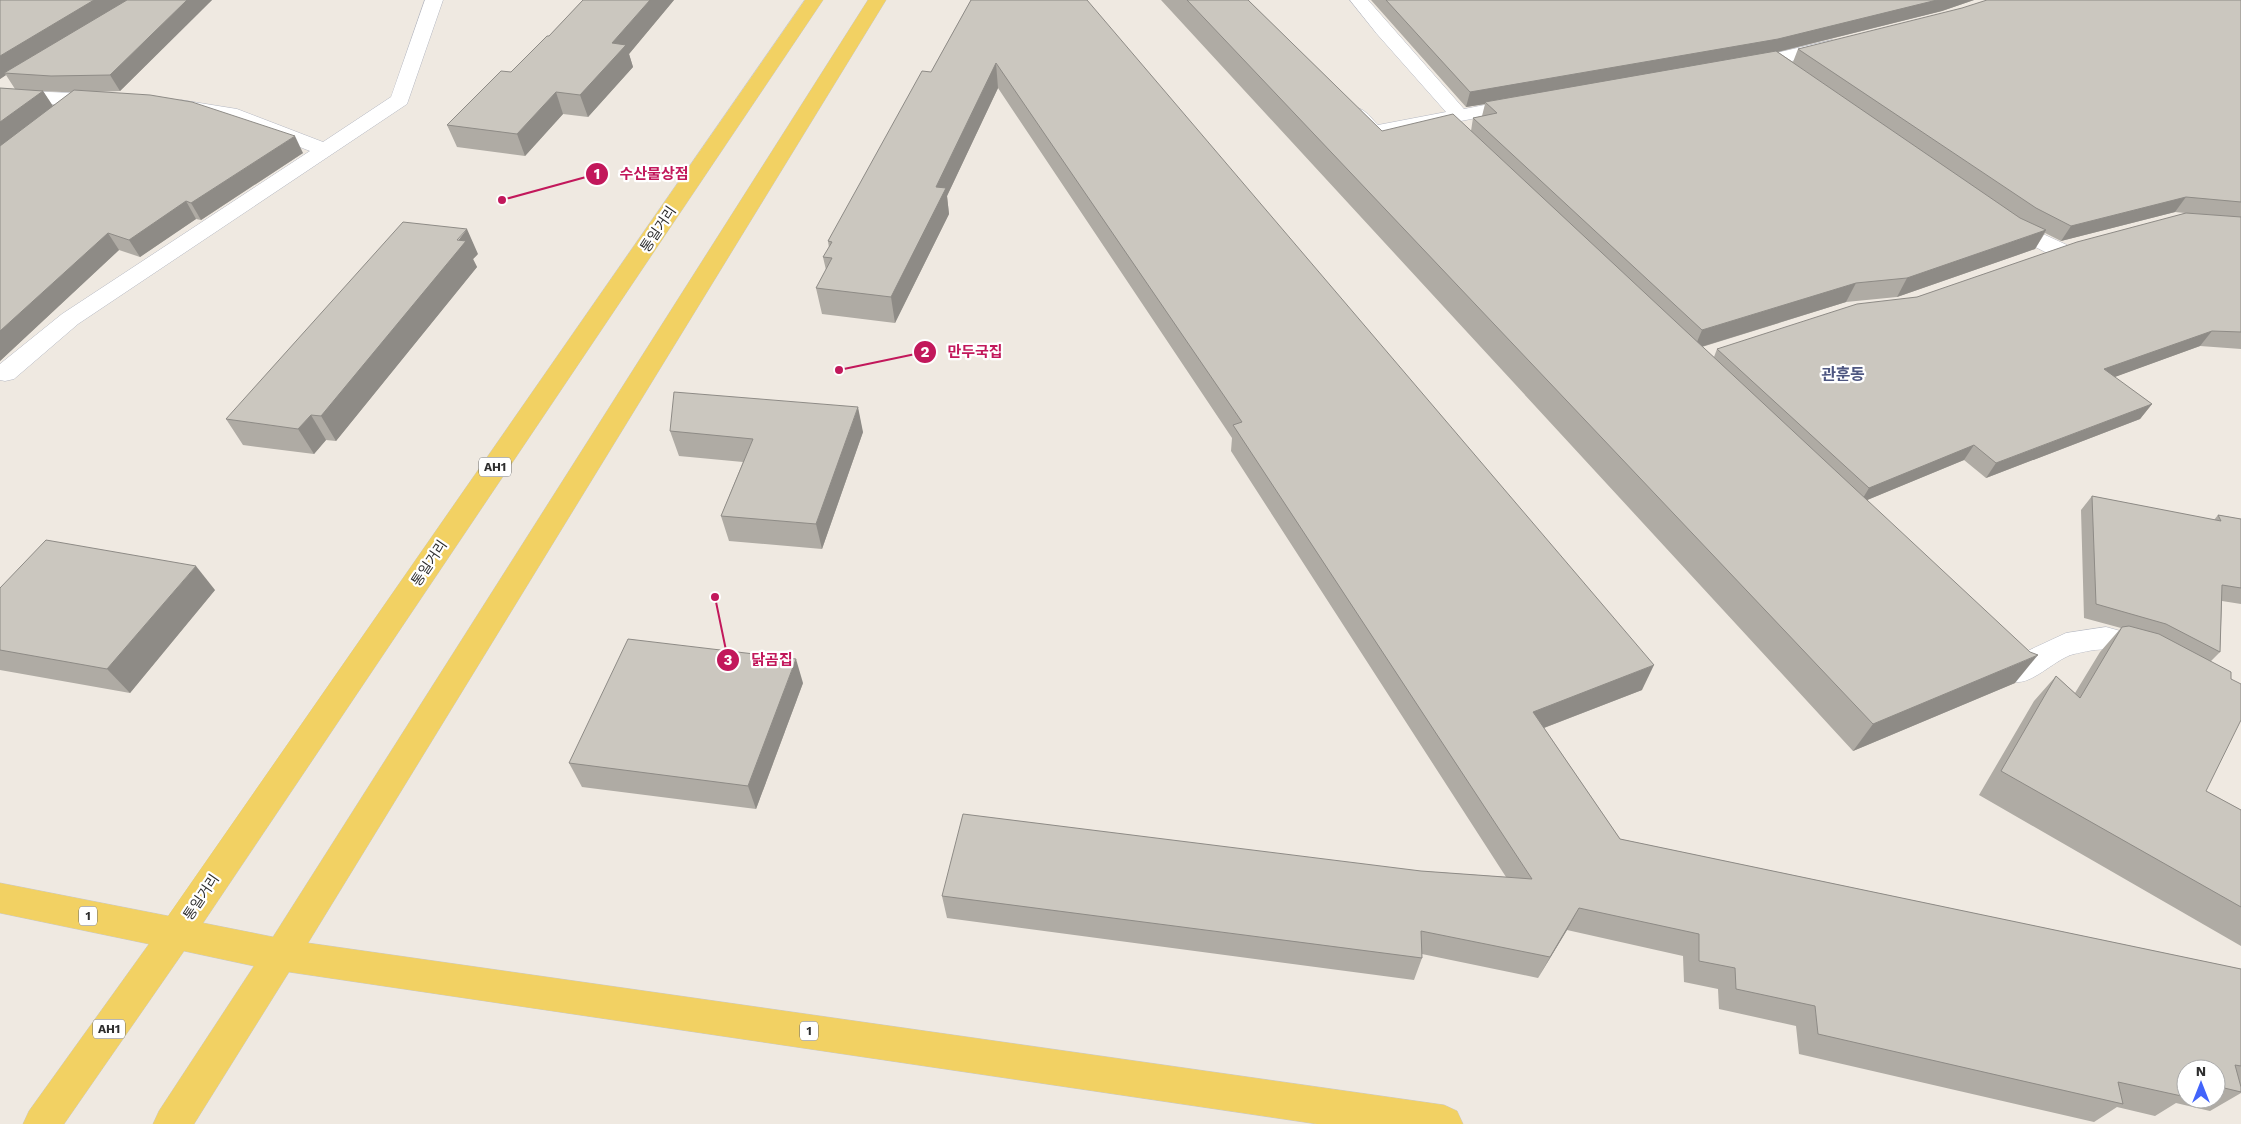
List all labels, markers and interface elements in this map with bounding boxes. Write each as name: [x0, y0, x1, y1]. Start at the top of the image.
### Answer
callout: 수산물상점: [584, 159, 698, 189]
text: 1: [594, 165, 600, 183]
text: 수산물상점: [619, 165, 689, 183]
street label: 통일거리: [637, 203, 679, 255]
callout: 만두국집: [912, 337, 1012, 367]
text: 2: [921, 343, 930, 361]
text: 만두국집: [947, 343, 1003, 361]
district label: 관훈동: [1821, 365, 1865, 384]
road number: AH1: [479, 458, 511, 477]
street label: 통일거리: [408, 537, 450, 589]
callout: 닭곰집: [716, 645, 802, 675]
text: 3: [724, 651, 733, 669]
text: 닭곰집: [751, 651, 793, 669]
street label: 통일거리: [180, 871, 222, 923]
road number: 1: [79, 906, 97, 926]
road number: AH1: [93, 1020, 125, 1038]
road number: 1: [800, 1021, 818, 1040]
north arrow: [2176, 1059, 2226, 1109]
text: N: [2196, 1063, 2206, 1079]

